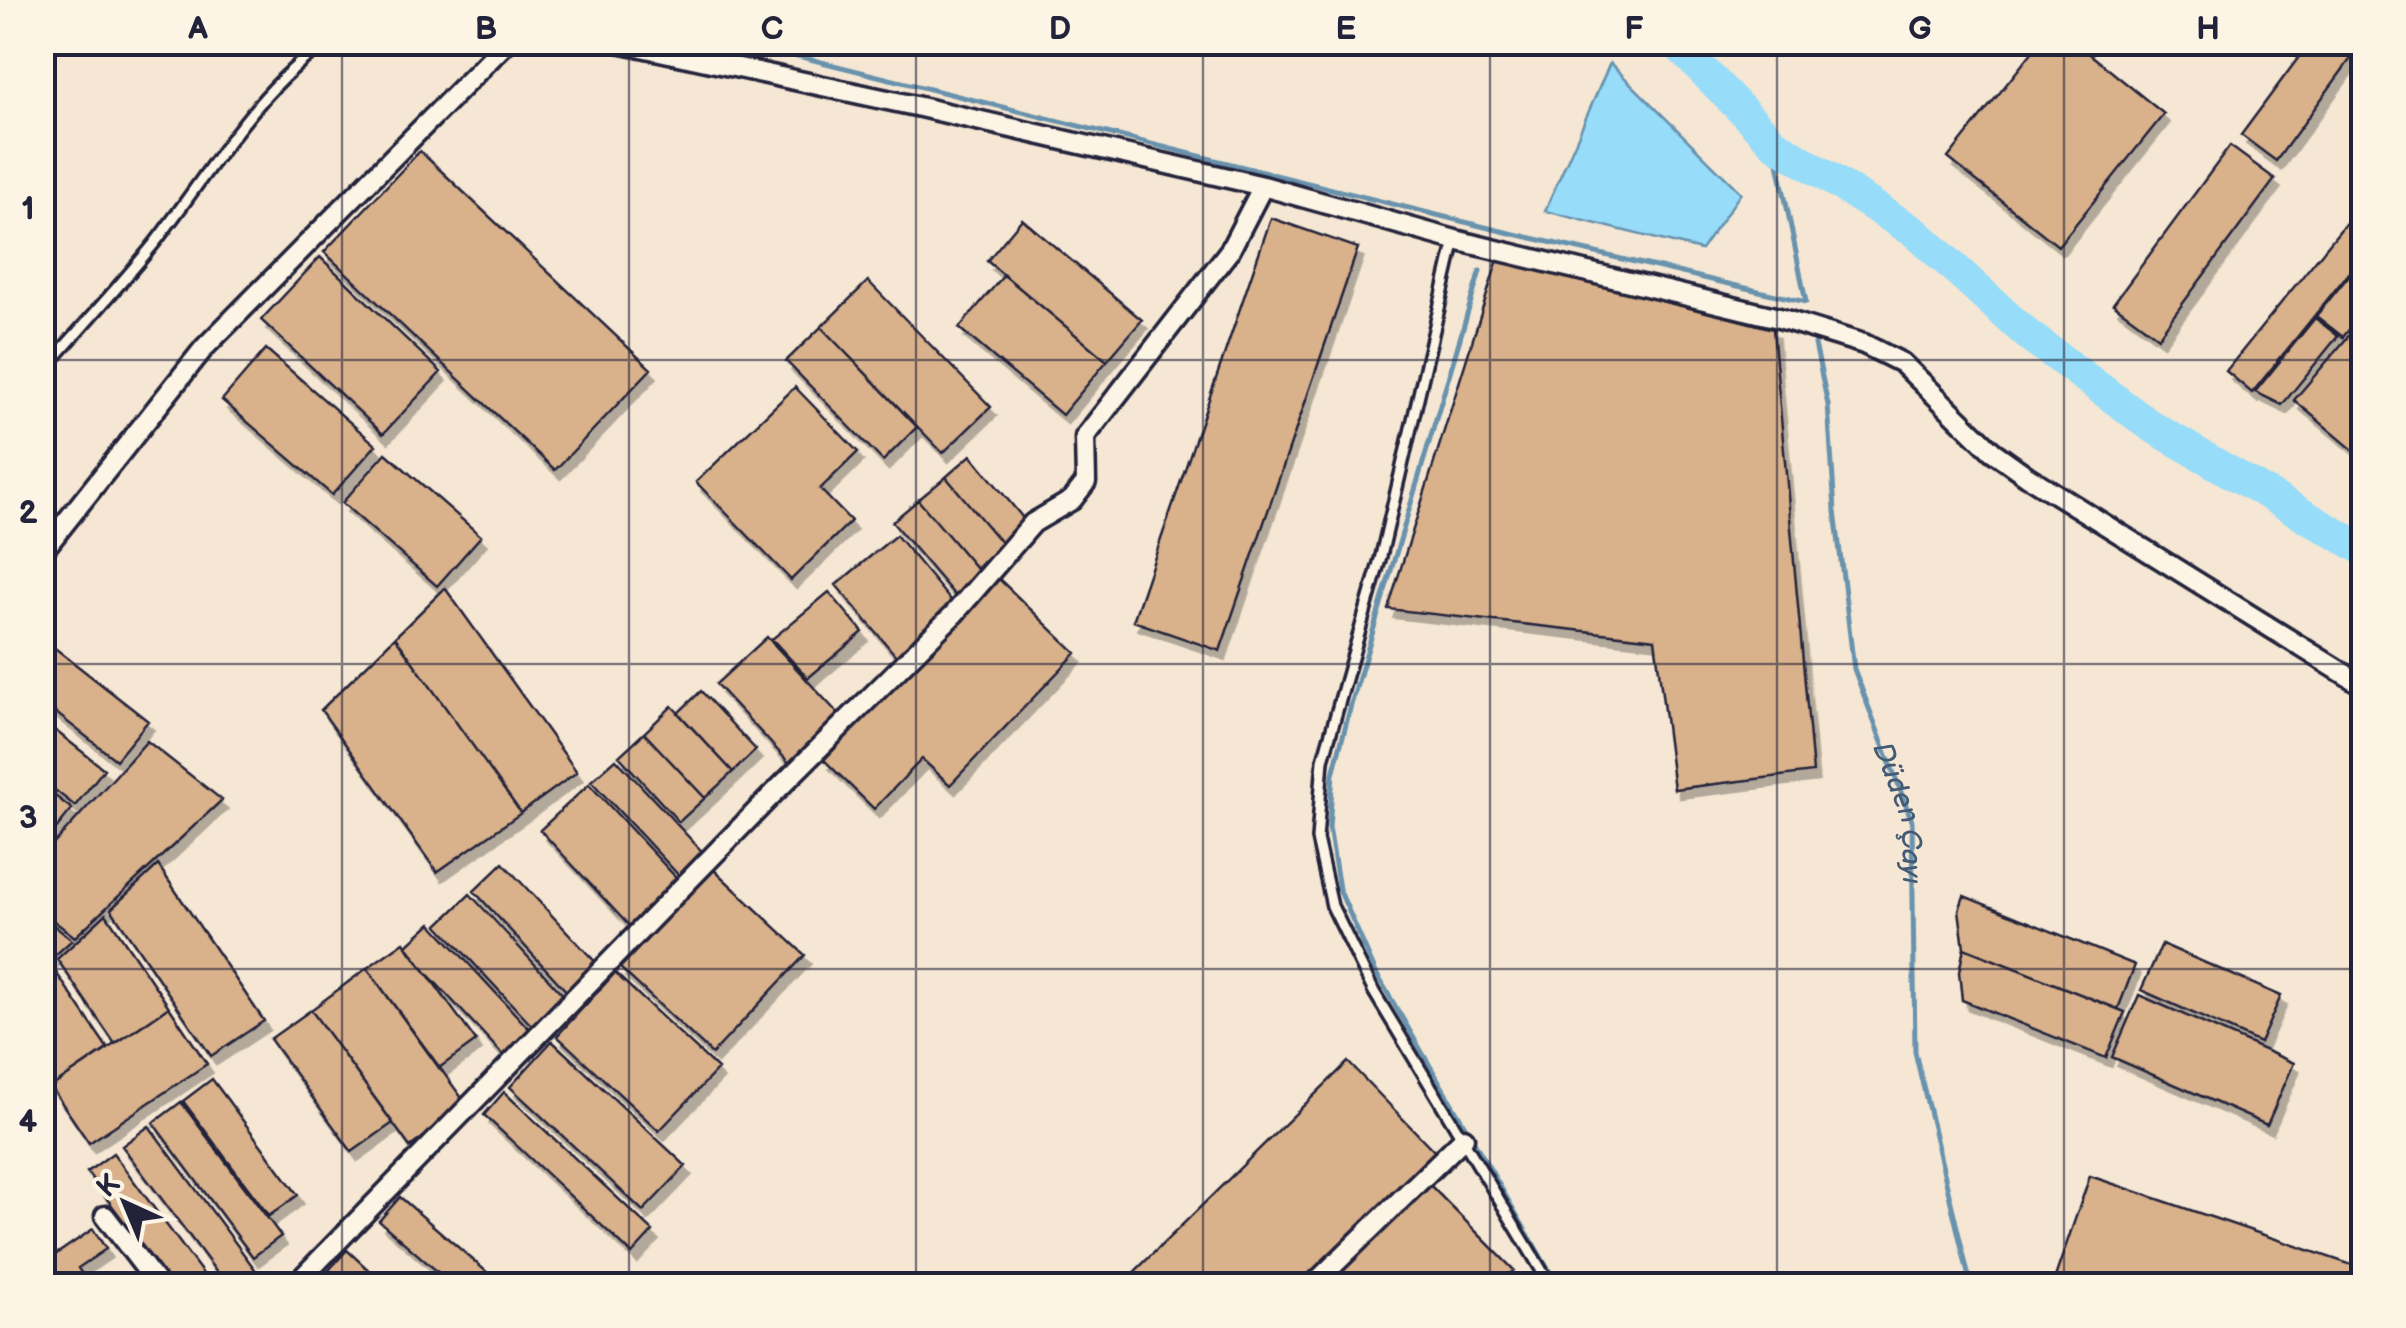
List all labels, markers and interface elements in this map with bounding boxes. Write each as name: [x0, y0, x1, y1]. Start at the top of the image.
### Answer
text: A: [187, 10, 208, 49]
text: B: [475, 10, 497, 49]
text: C: [761, 10, 783, 49]
text: D: [1049, 10, 1071, 49]
text: E: [1336, 10, 1356, 49]
text: F: [1624, 10, 1644, 49]
text: G: [1908, 10, 1932, 49]
text: H: [2196, 10, 2220, 49]
text: 1: [21, 190, 35, 229]
text: 2: [18, 494, 38, 533]
water label: Düden Çayı: [1865, 738, 1928, 884]
text: 3: [19, 799, 37, 838]
text: 4: [19, 1103, 38, 1142]
north arrow: [75, 1153, 175, 1253]
text: K: [90, 1168, 127, 1205]

